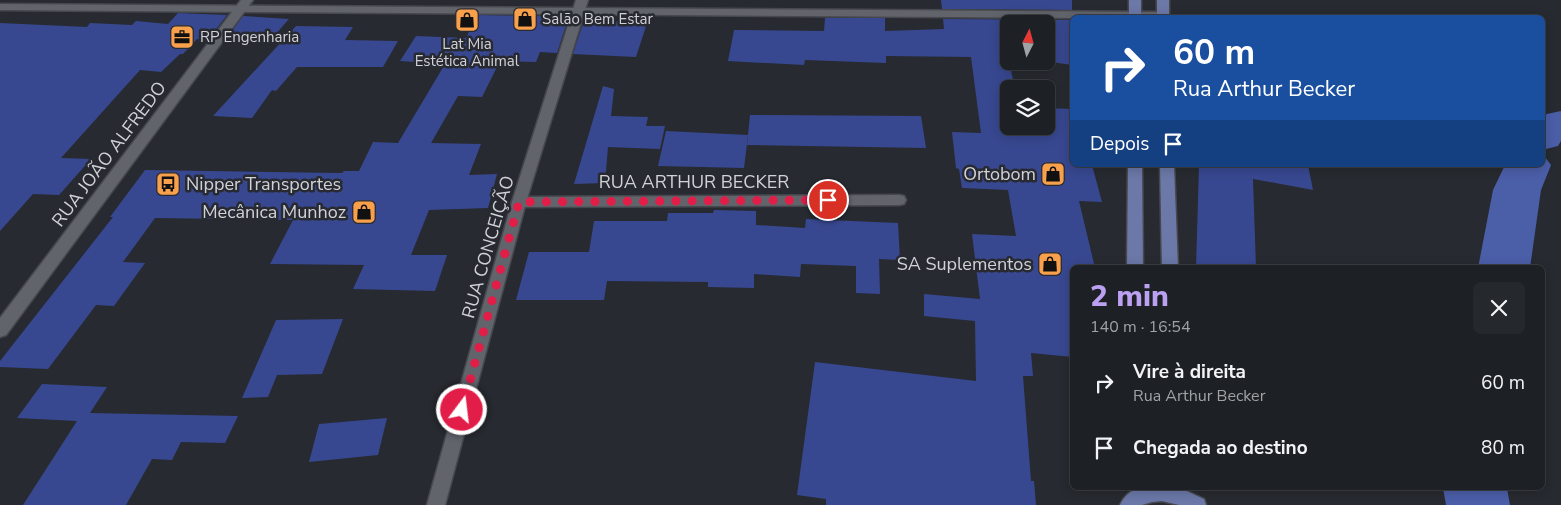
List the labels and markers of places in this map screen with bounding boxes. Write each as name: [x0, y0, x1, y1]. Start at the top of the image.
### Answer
shop icon: Salão Bem Estar: [512, 6, 538, 32]
shop icon: Lat Mia Estética Animal: [454, 7, 480, 33]
place label: Salão Bem Estar: [542, 9, 654, 29]
office icon: RP Engenharia: [169, 24, 195, 50]
place label: RP Engenharia: [200, 27, 299, 47]
place label: Lat Mia Estética Animal: [415, 34, 520, 71]
shop icon: Ortobom: [1040, 161, 1066, 187]
place label: Ortobom: [963, 162, 1036, 186]
bus stop icon: Nipper Transportes: [155, 171, 181, 197]
place label: Nipper Transportes: [186, 172, 341, 196]
pin: [807, 179, 849, 221]
shop icon: Mecânica Munhoz: [351, 199, 377, 225]
place label: Mecânica Munhoz: [202, 200, 346, 224]
shop icon: SA Suplementos: [1037, 251, 1063, 277]
place label: SA Suplementos: [897, 252, 1032, 276]

